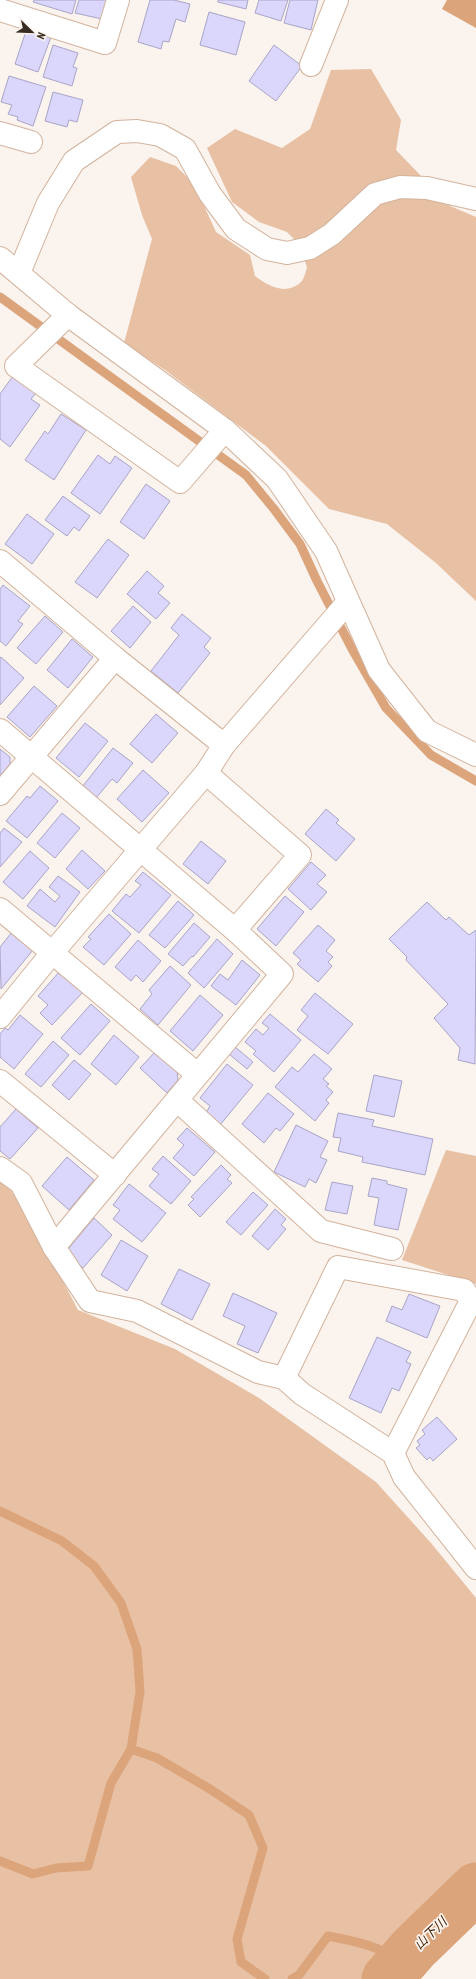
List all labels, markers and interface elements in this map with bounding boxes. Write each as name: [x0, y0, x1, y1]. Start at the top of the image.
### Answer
north arrow: [12, 12, 52, 52]
text: N: [34, 30, 49, 41]
water label: 山下川: [410, 1912, 452, 1953]

